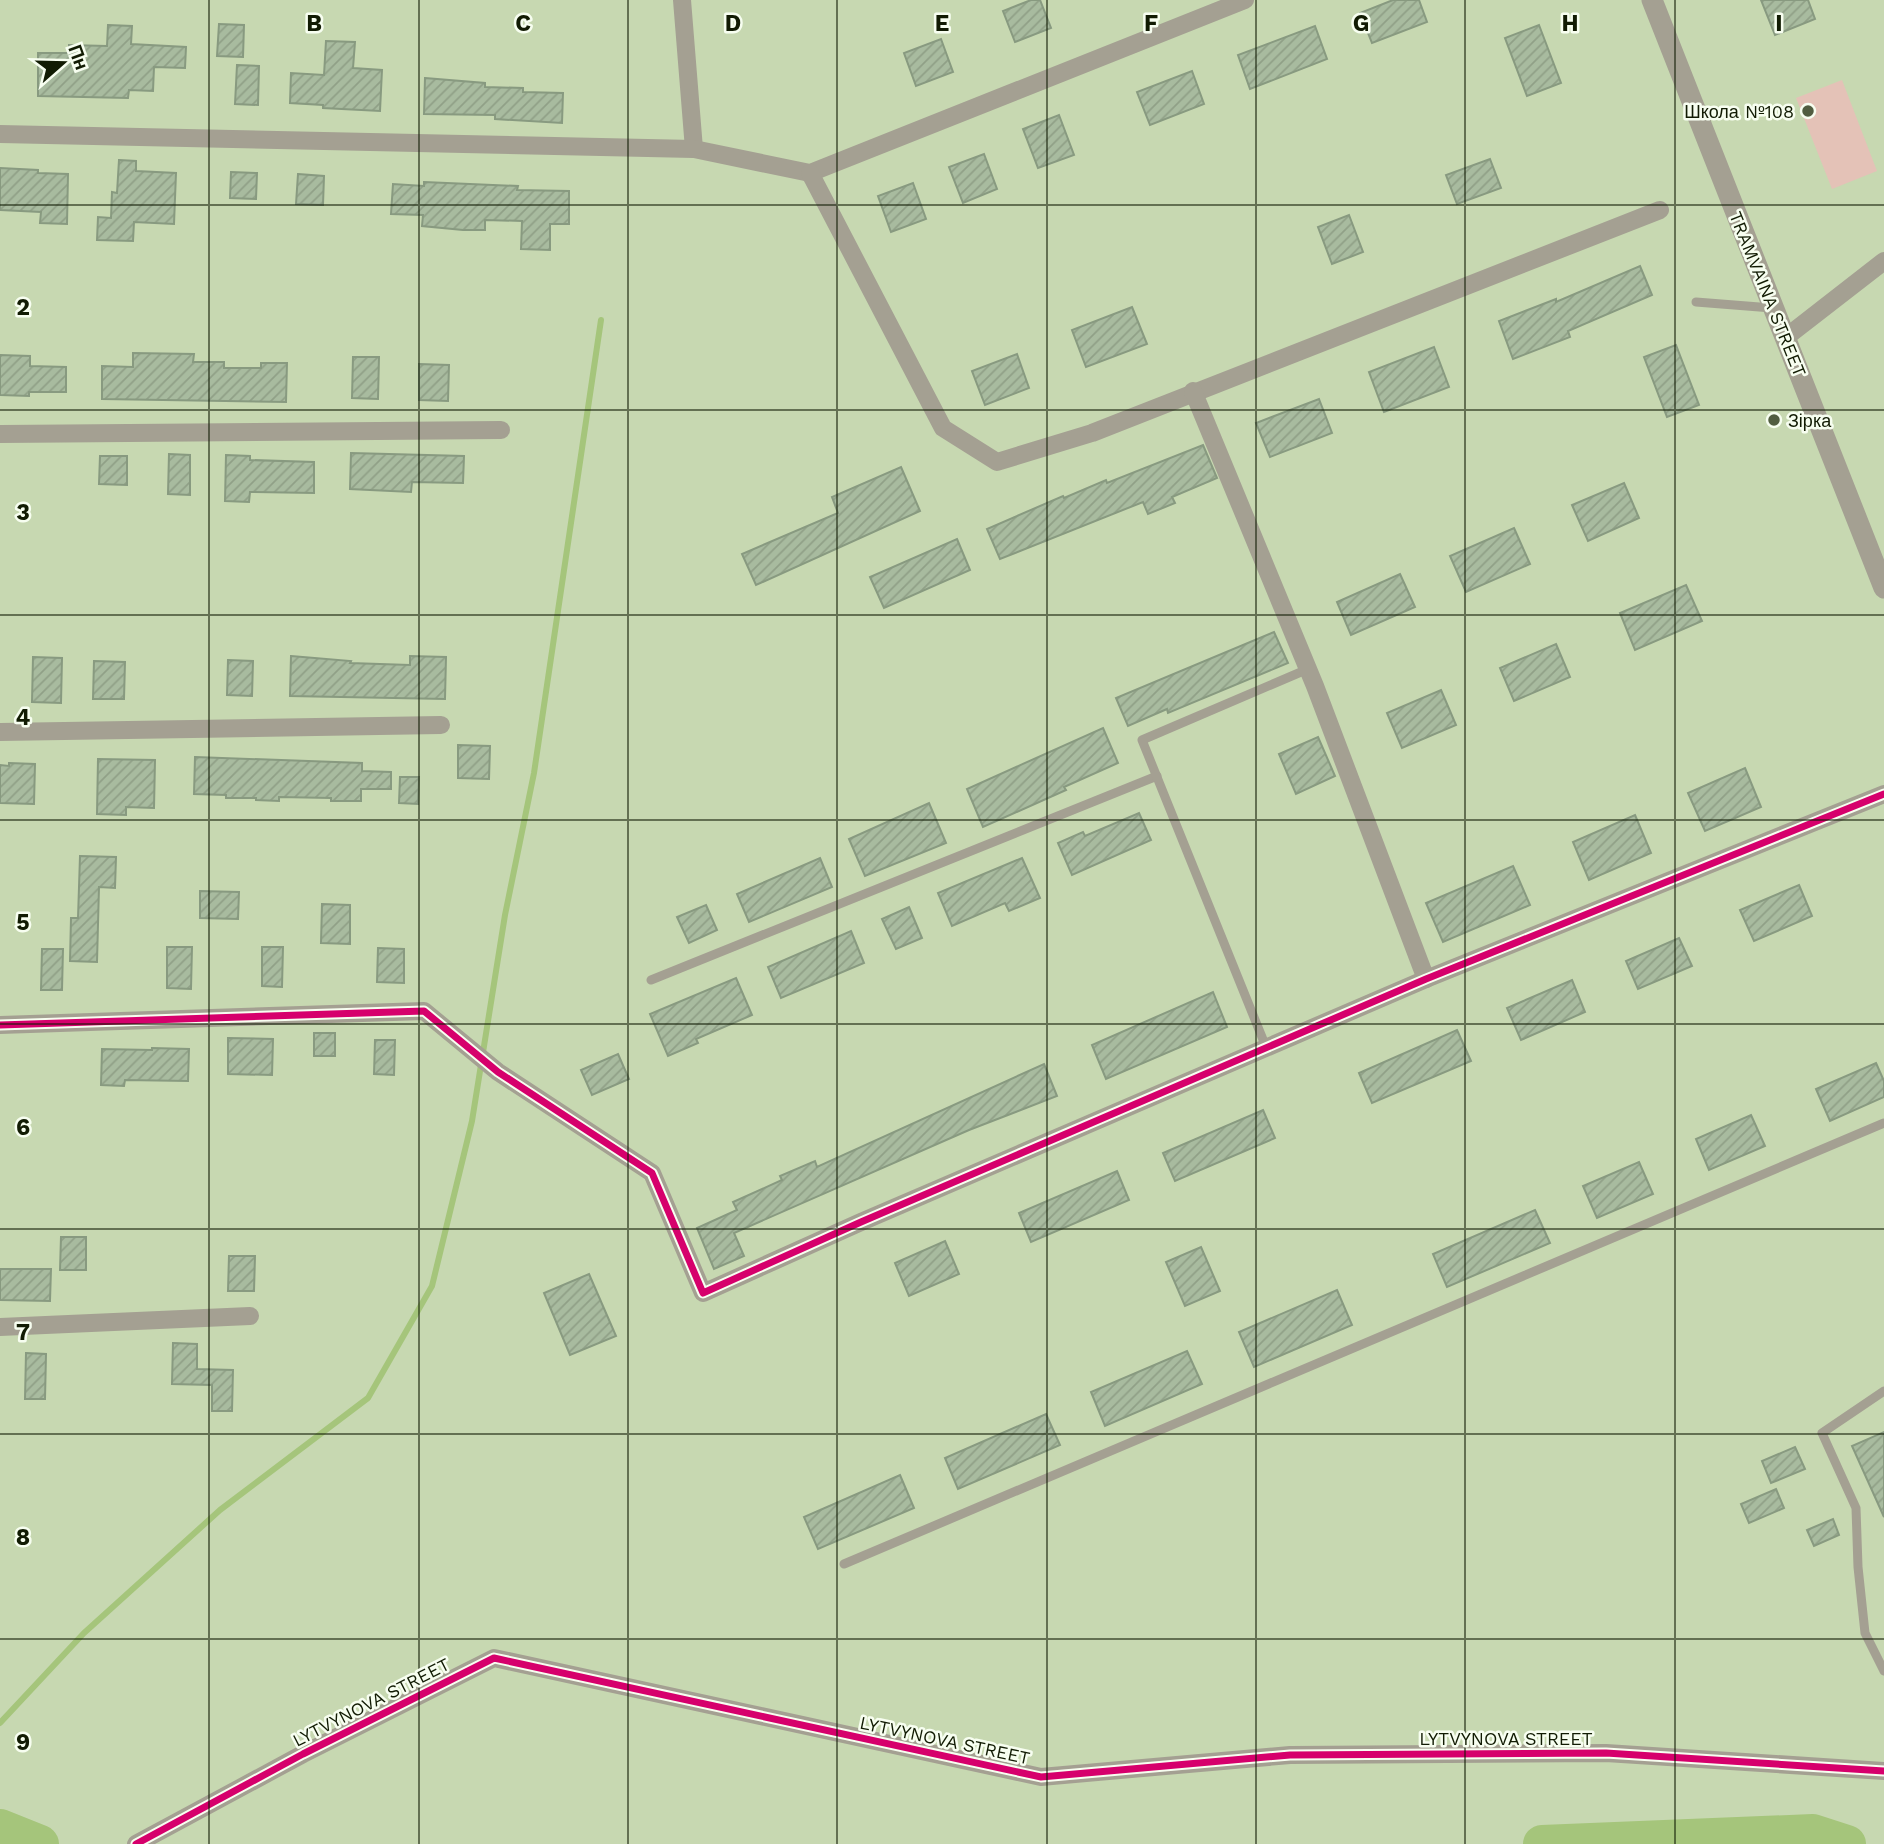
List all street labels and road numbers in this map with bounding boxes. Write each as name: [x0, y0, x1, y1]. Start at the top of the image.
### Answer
street label: TRAMVAINA STREET: [1725, 208, 1811, 380]
street label: LYTVYNOVA STREET: [289, 1653, 453, 1751]
street label: LYTVYNOVA STREET: [858, 1712, 1032, 1768]
street label: LYTVYNOVA STREET: [1419, 1728, 1593, 1749]

